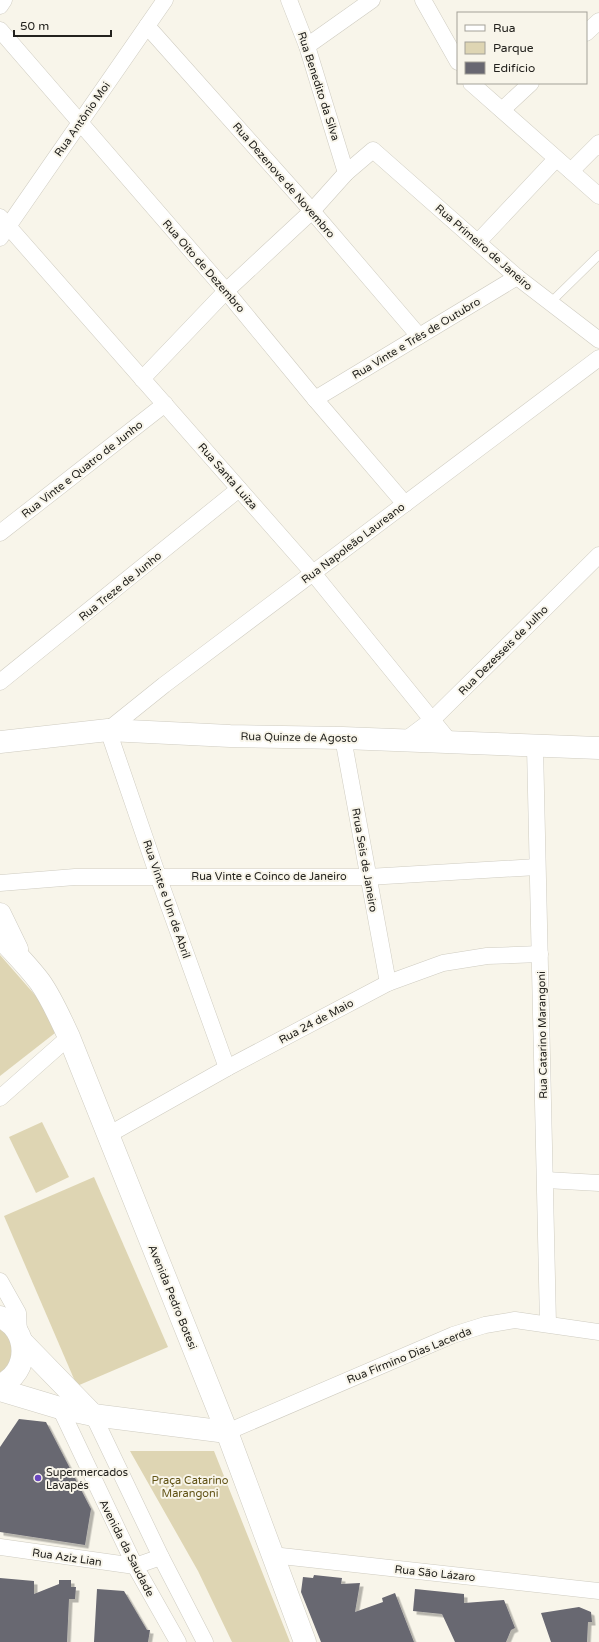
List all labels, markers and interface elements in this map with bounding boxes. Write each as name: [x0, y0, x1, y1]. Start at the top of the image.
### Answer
scale bar: [14, 12, 111, 38]
legend: [457, 12, 587, 84]
text: 50 m: [20, 19, 49, 33]
text: Rua: [493, 21, 516, 35]
street label: Rua Benedito da Silva: [295, 30, 342, 142]
text: Parque: [493, 41, 534, 55]
text: Edifício: [493, 61, 535, 75]
street label: Rua Antônio Moi: [52, 80, 113, 159]
street label: Rua Dezenove de Novembro: [230, 120, 338, 241]
street label: Rua Primeiro de Janeiro: [433, 202, 535, 293]
street label: Rua Oito de Dezembro: [160, 217, 248, 316]
street label: Rua Vinte e Três de Outubro: [350, 295, 483, 382]
street label: Rua Vinte e Quatro de Junho: [19, 418, 146, 521]
street label: Rua Santa Luiza: [195, 440, 260, 512]
street label: Rua Napoleão Laureano: [299, 500, 408, 586]
street label: Rua Treze de Junho: [76, 549, 164, 624]
street label: Rua Dezesseis de Julho: [456, 603, 551, 698]
street label: Rua Quinze de Agosto: [240, 730, 358, 745]
street label: Rrua Seis de Janeiro: [349, 807, 380, 913]
street label: Rua Vinte e Um de Abril: [140, 838, 193, 960]
street label: Rua Vinte e Coinco de Janeiro: [191, 870, 347, 883]
street label: Rua Catarino Marangoni: [535, 971, 550, 1099]
street label: Rua 24 de Maio: [277, 996, 356, 1047]
street label: Avenida Pedro Botesi: [146, 1243, 200, 1351]
street label: Rua Firmino Dias Lacerda: [345, 1325, 473, 1386]
place label: Supermercados Lavapés: [46, 1466, 128, 1492]
marker: Supermercados Lavapés: [33, 1473, 43, 1483]
park label: Praça Catarino Marangoni: [151, 1474, 229, 1500]
street label: Avenida da Saudade: [96, 1498, 157, 1599]
street label: Rua Aziz Lian: [31, 1546, 103, 1569]
street label: Rua São Lázaro: [394, 1563, 476, 1584]

